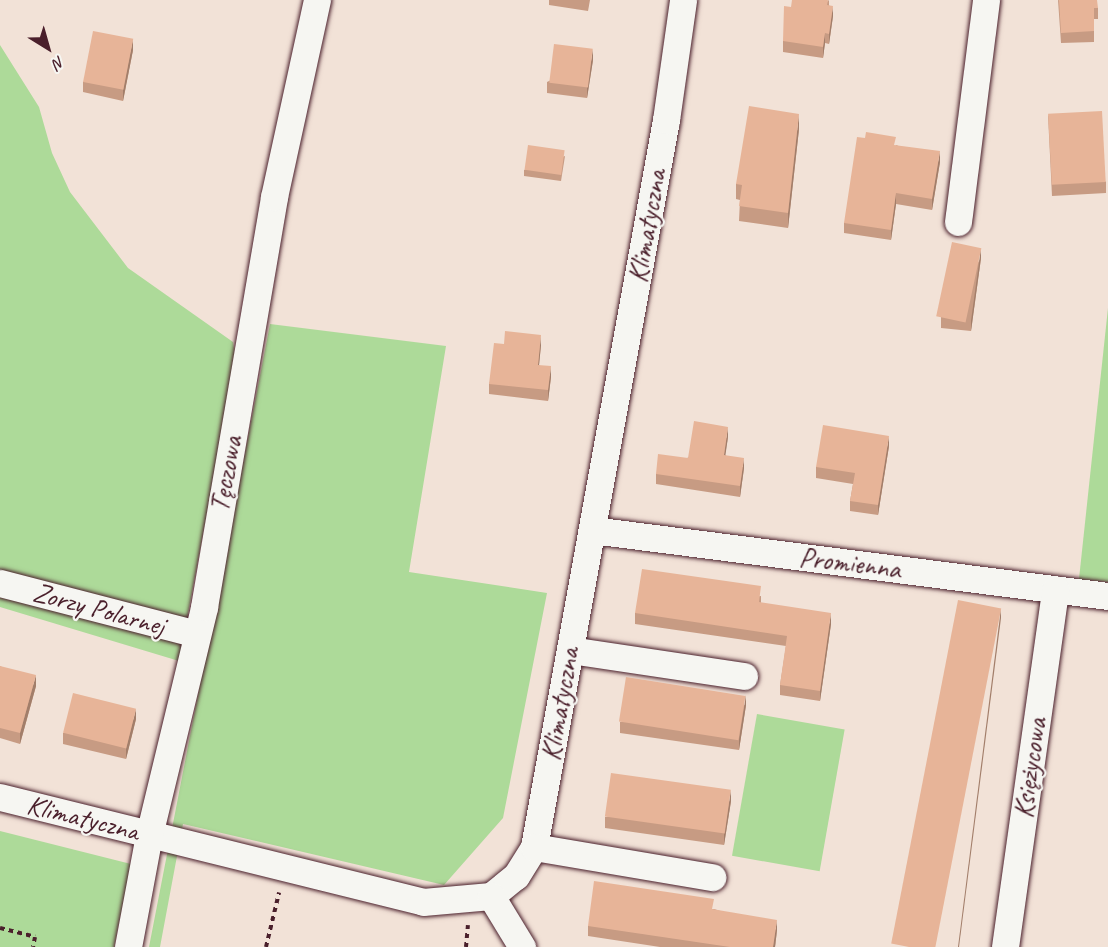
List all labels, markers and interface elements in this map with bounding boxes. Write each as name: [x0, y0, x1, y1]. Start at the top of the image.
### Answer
north arrow: [18, 18, 78, 78]
text: N: [49, 51, 69, 73]
street label: Klimatyczna: [621, 167, 673, 285]
street label: Tęczowa: [203, 434, 249, 514]
street label: Promienna: [797, 540, 903, 586]
street label: Zorzy Polarnej: [30, 575, 168, 643]
street label: Klimatyczna: [534, 645, 586, 763]
street label: Księżycowa: [1006, 716, 1054, 820]
street label: Klimatyczna: [24, 788, 142, 848]

